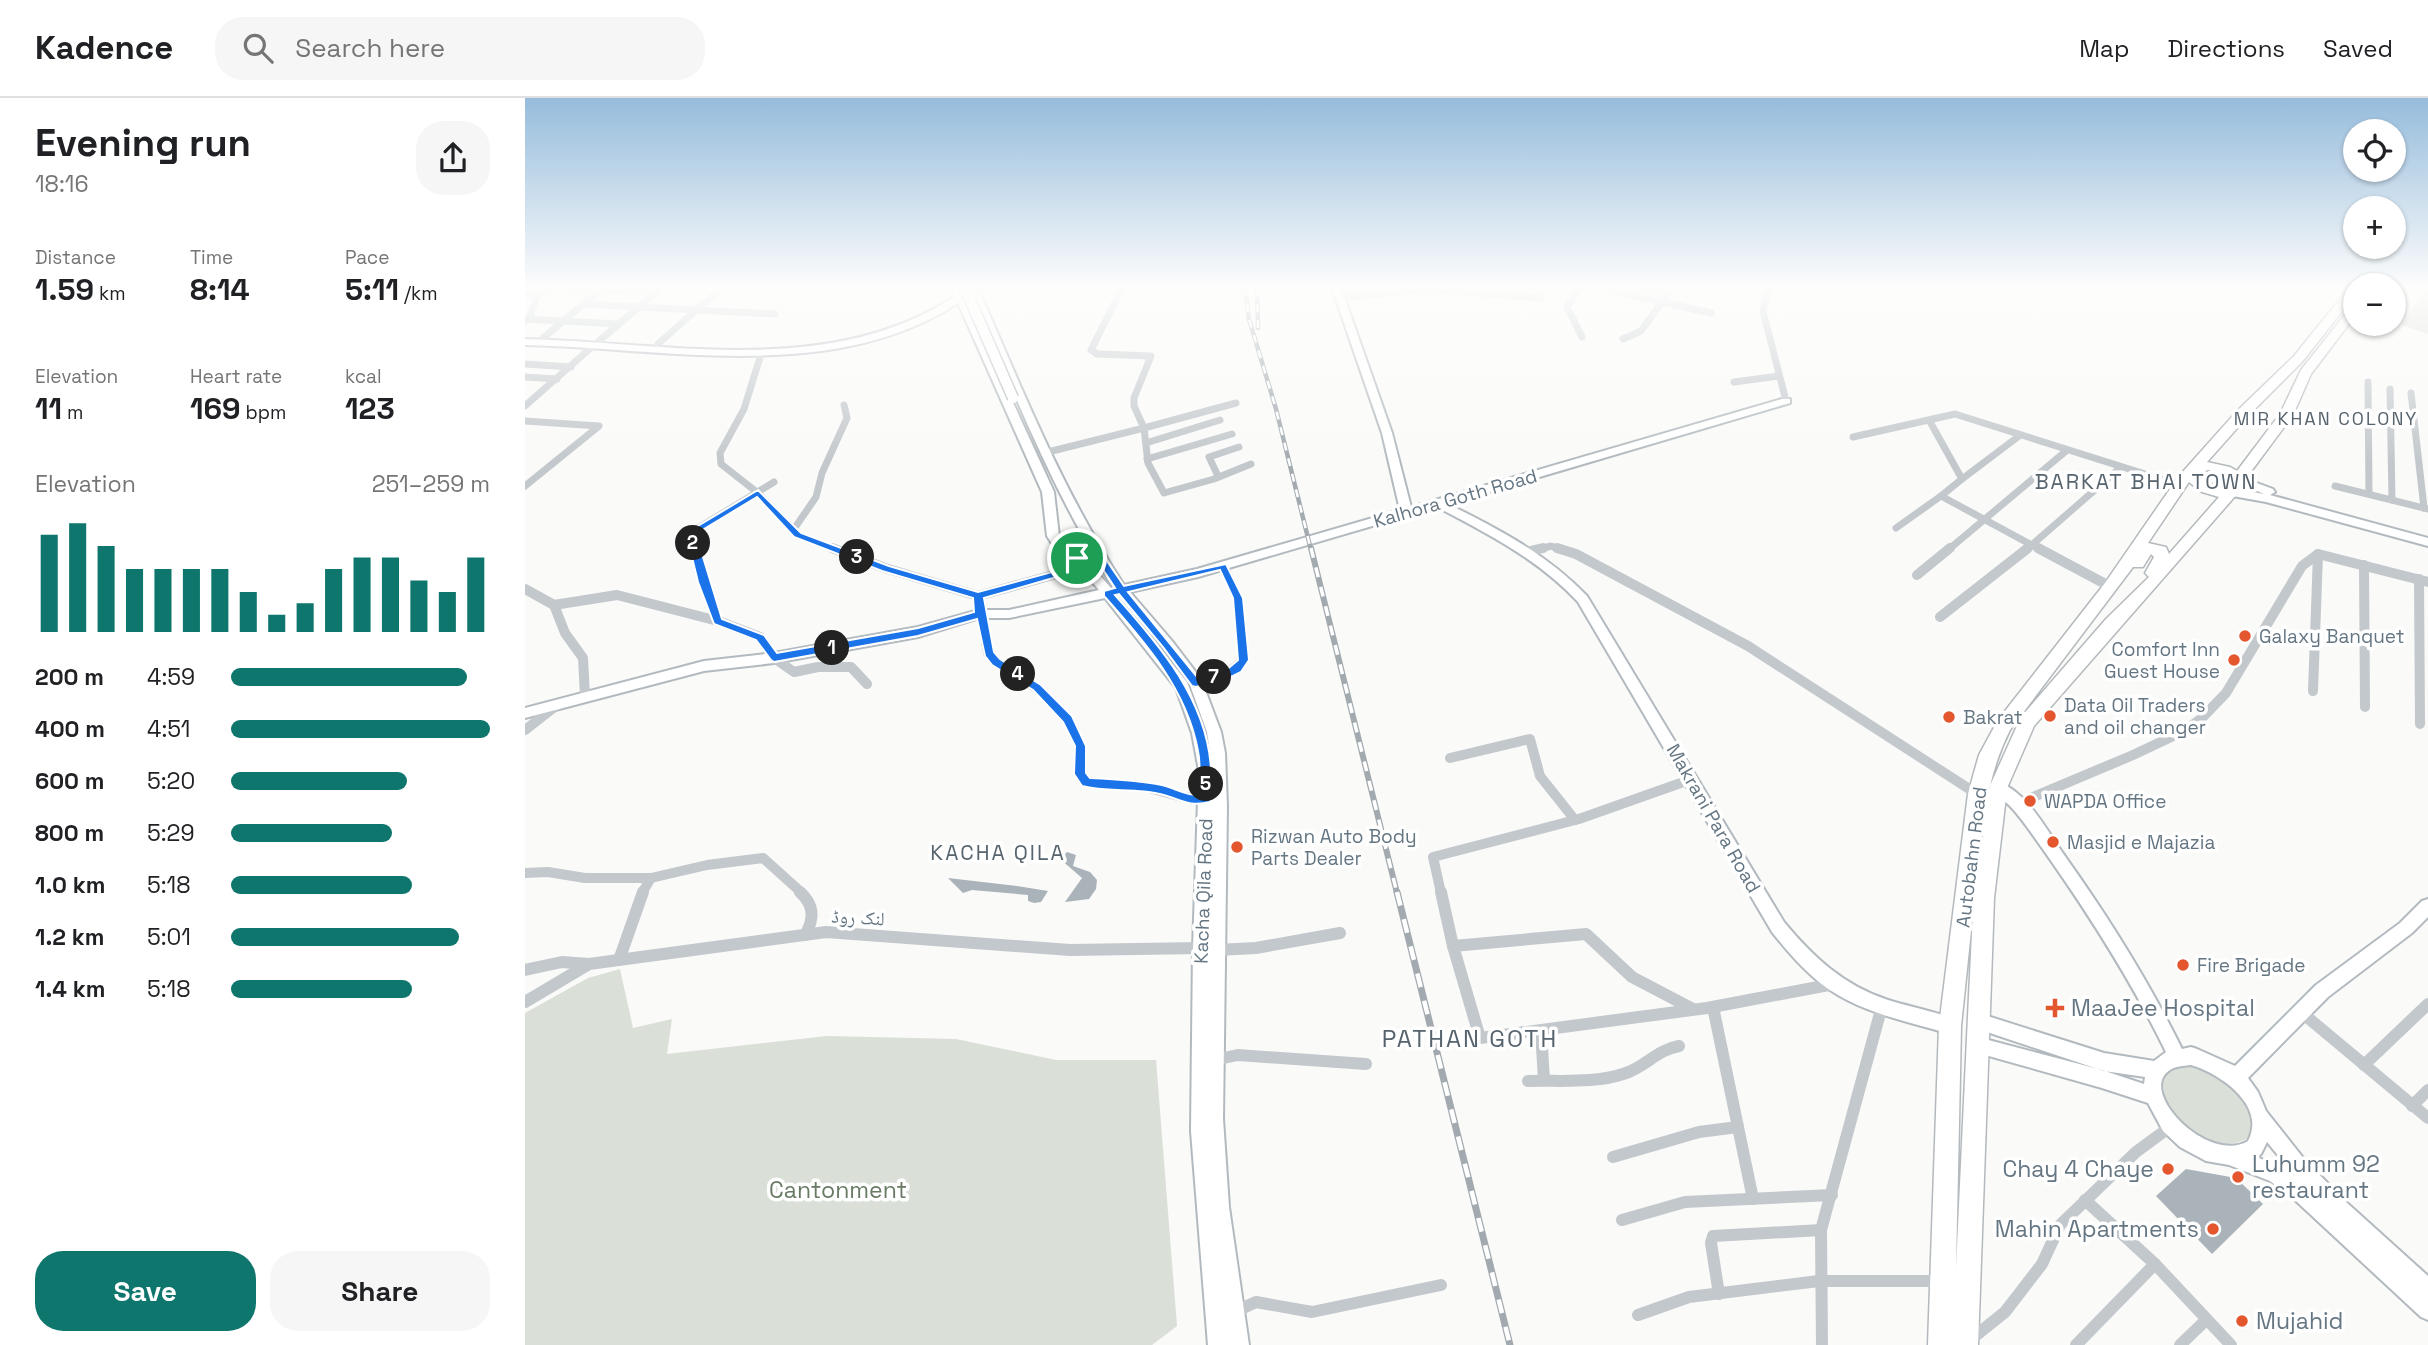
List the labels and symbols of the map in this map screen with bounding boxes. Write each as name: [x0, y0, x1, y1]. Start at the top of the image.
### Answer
district label: MIR KHAN COLONY: [2234, 407, 2418, 430]
street label: Kalhora Goth Road: [1370, 463, 1540, 534]
district label: BARKAT BHAI TOWN: [2035, 468, 2257, 495]
pin: 2: [675, 526, 711, 560]
pin: [1047, 528, 1107, 588]
pin: 3: [839, 540, 875, 574]
place label: Galaxy Banquet: [2259, 624, 2404, 649]
marker: Galaxy Banquet: [2237, 628, 2253, 644]
pin: 1: [815, 630, 849, 666]
place label: Comfort Inn Guest House: [2104, 637, 2220, 684]
marker: Comfort Inn Guest House: [2226, 652, 2242, 668]
pin: 4: [1001, 656, 1035, 692]
pin: 7: [1197, 660, 1231, 694]
place label: Data Oil Traders and oil changer: [2064, 693, 2206, 740]
place label: Bakrat: [1963, 705, 2023, 730]
marker: Data Oil Traders and oil changer: [2042, 708, 2058, 724]
marker: Bakrat: [1941, 709, 1957, 725]
street label: Makrani Para Road: [1661, 739, 1766, 897]
pin: 5: [1189, 766, 1223, 802]
street label: Autobahn Road: [1950, 785, 1993, 929]
place label: WAPDA Office: [2044, 789, 2166, 814]
marker: WAPDA Office: [2022, 793, 2038, 809]
street label: Kacha Qila Road: [1188, 818, 1219, 964]
place label: Rizwan Auto Body Parts Dealer: [1251, 824, 1417, 871]
place label: Masjid e Majazia: [2067, 830, 2215, 855]
marker: Masjid e Majazia: [2045, 834, 2061, 850]
district label: KACHA QILA: [930, 839, 1066, 866]
marker: Rizwan Auto Body Parts Dealer: [1229, 839, 1245, 855]
street label: لنک روڈ: [831, 904, 885, 931]
place label: Fire Brigade: [2197, 953, 2306, 978]
marker: Fire Brigade: [2175, 957, 2191, 973]
place label: MaaJee Hospital: [2071, 993, 2255, 1023]
marker: MaaJee Hospital: [2045, 998, 2065, 1018]
district label: PATHAN GOTH: [1382, 1023, 1558, 1054]
place label: Luhumm 92 restaurant: [2252, 1149, 2380, 1205]
place label: Chay 4 Chaye: [2002, 1154, 2154, 1184]
marker: Chay 4 Chaye: [2160, 1161, 2176, 1177]
marker: Luhumm 92 restaurant: [2230, 1169, 2246, 1185]
park label: Cantonment: [769, 1175, 907, 1205]
place label: Mahin Apartments: [1995, 1214, 2199, 1244]
marker: Mahin Apartments: [2205, 1221, 2221, 1237]
place label: Mujahid: [2256, 1306, 2343, 1336]
marker: Mujahid: [2234, 1313, 2250, 1329]

